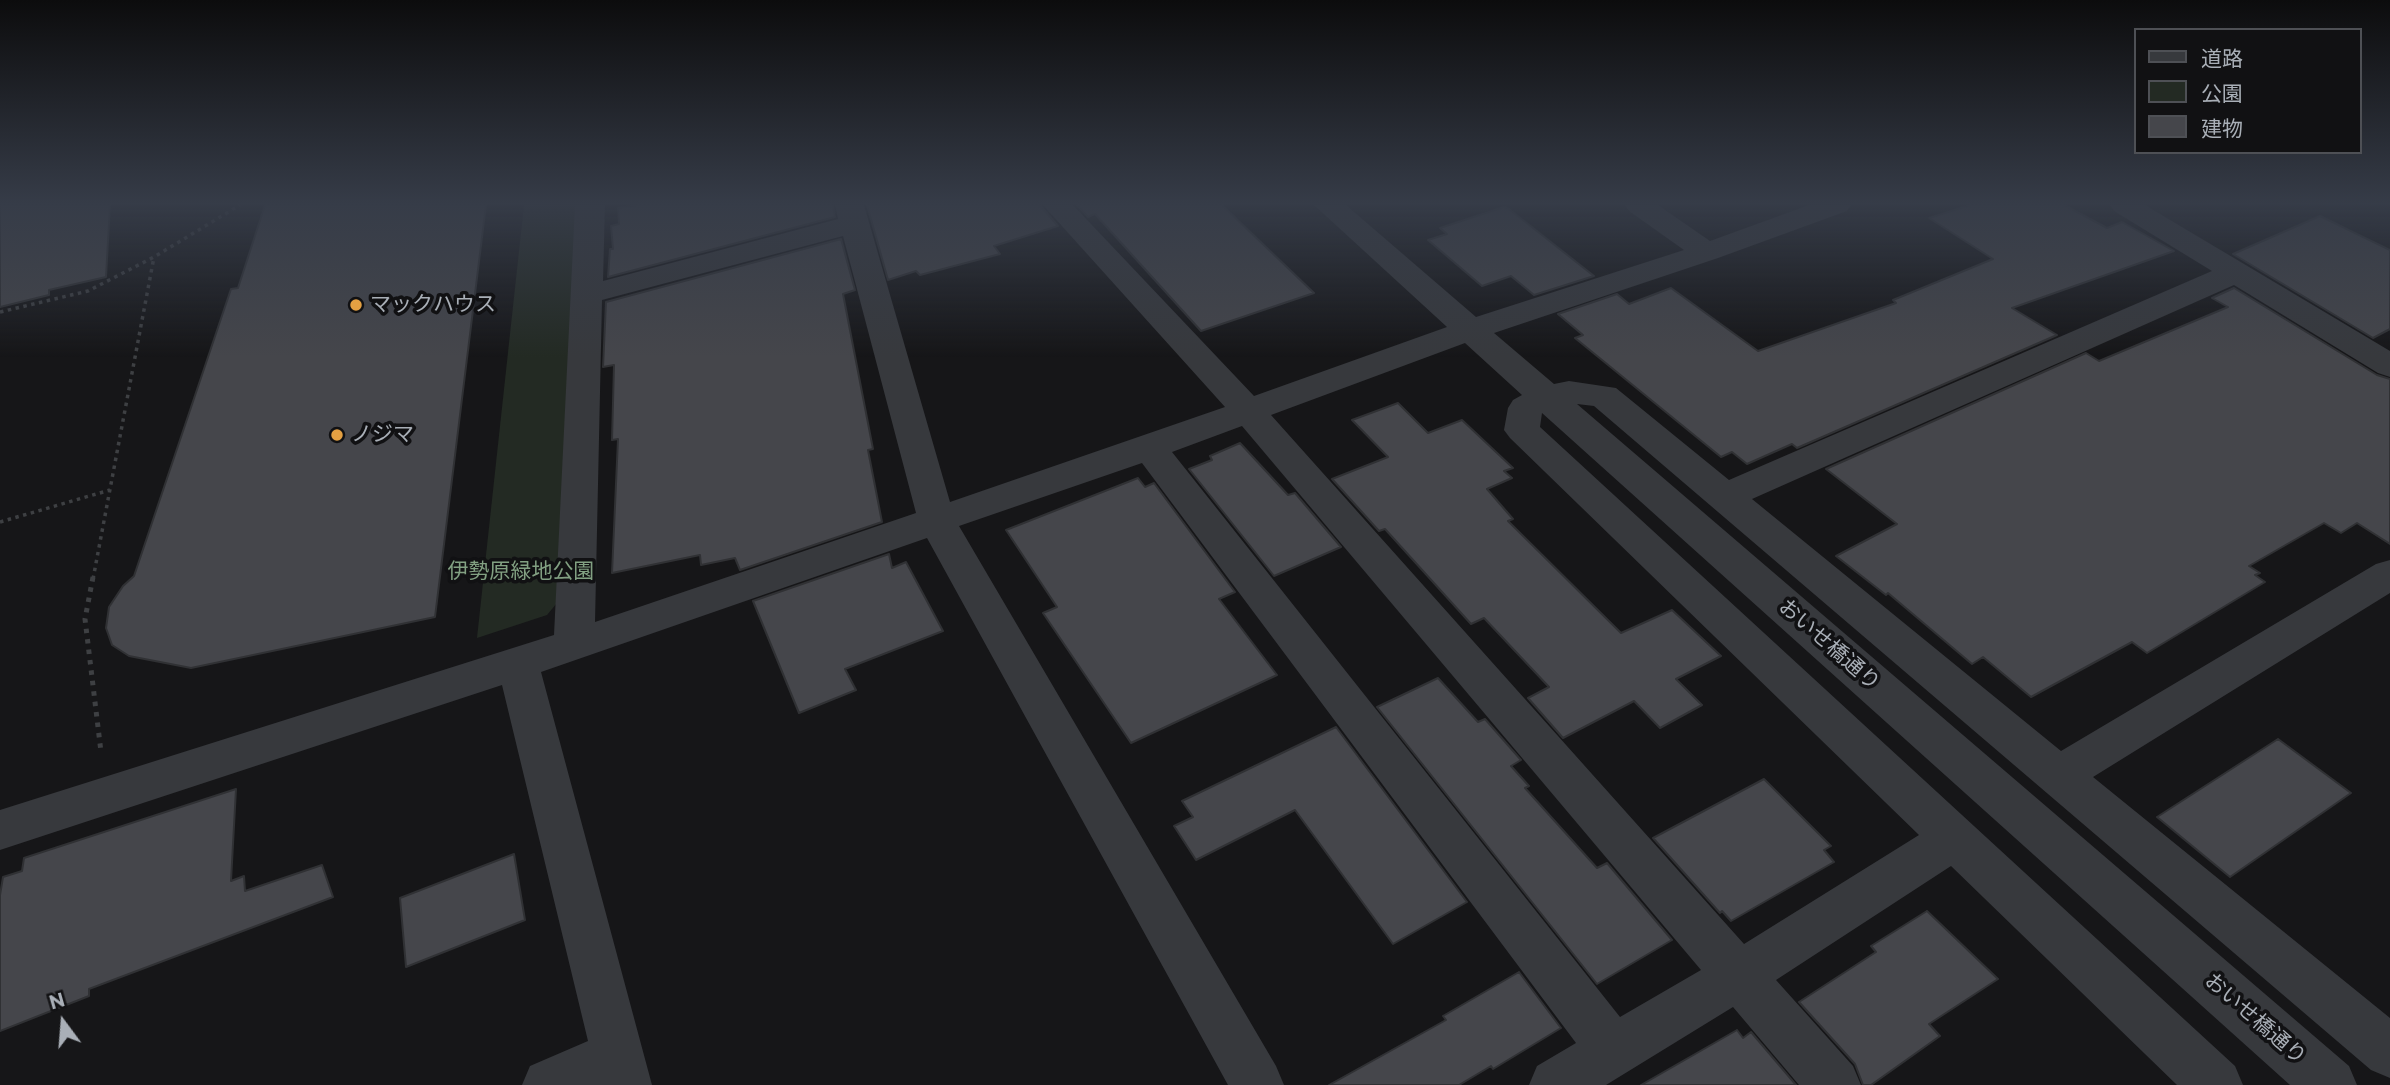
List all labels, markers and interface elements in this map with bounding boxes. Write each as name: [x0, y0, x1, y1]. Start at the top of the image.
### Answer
legend: [2134, 28, 2362, 154]
text: 道路: [2201, 46, 2243, 71]
text: 公園: [2201, 81, 2243, 106]
text: 建物: [2201, 116, 2243, 141]
place label: マックハウス: [370, 292, 496, 318]
marker: マックハウス: [348, 297, 364, 313]
place label: ノジマ: [351, 422, 414, 448]
marker: ノジマ: [329, 427, 345, 443]
park label: 伊勢原緑地公園: [448, 559, 594, 585]
street label: おいせ橋通り: [1773, 594, 1885, 696]
street label: おいせ橋通り: [2199, 968, 2311, 1070]
north arrow: [28, 987, 98, 1057]
text: N: [47, 988, 68, 1015]

